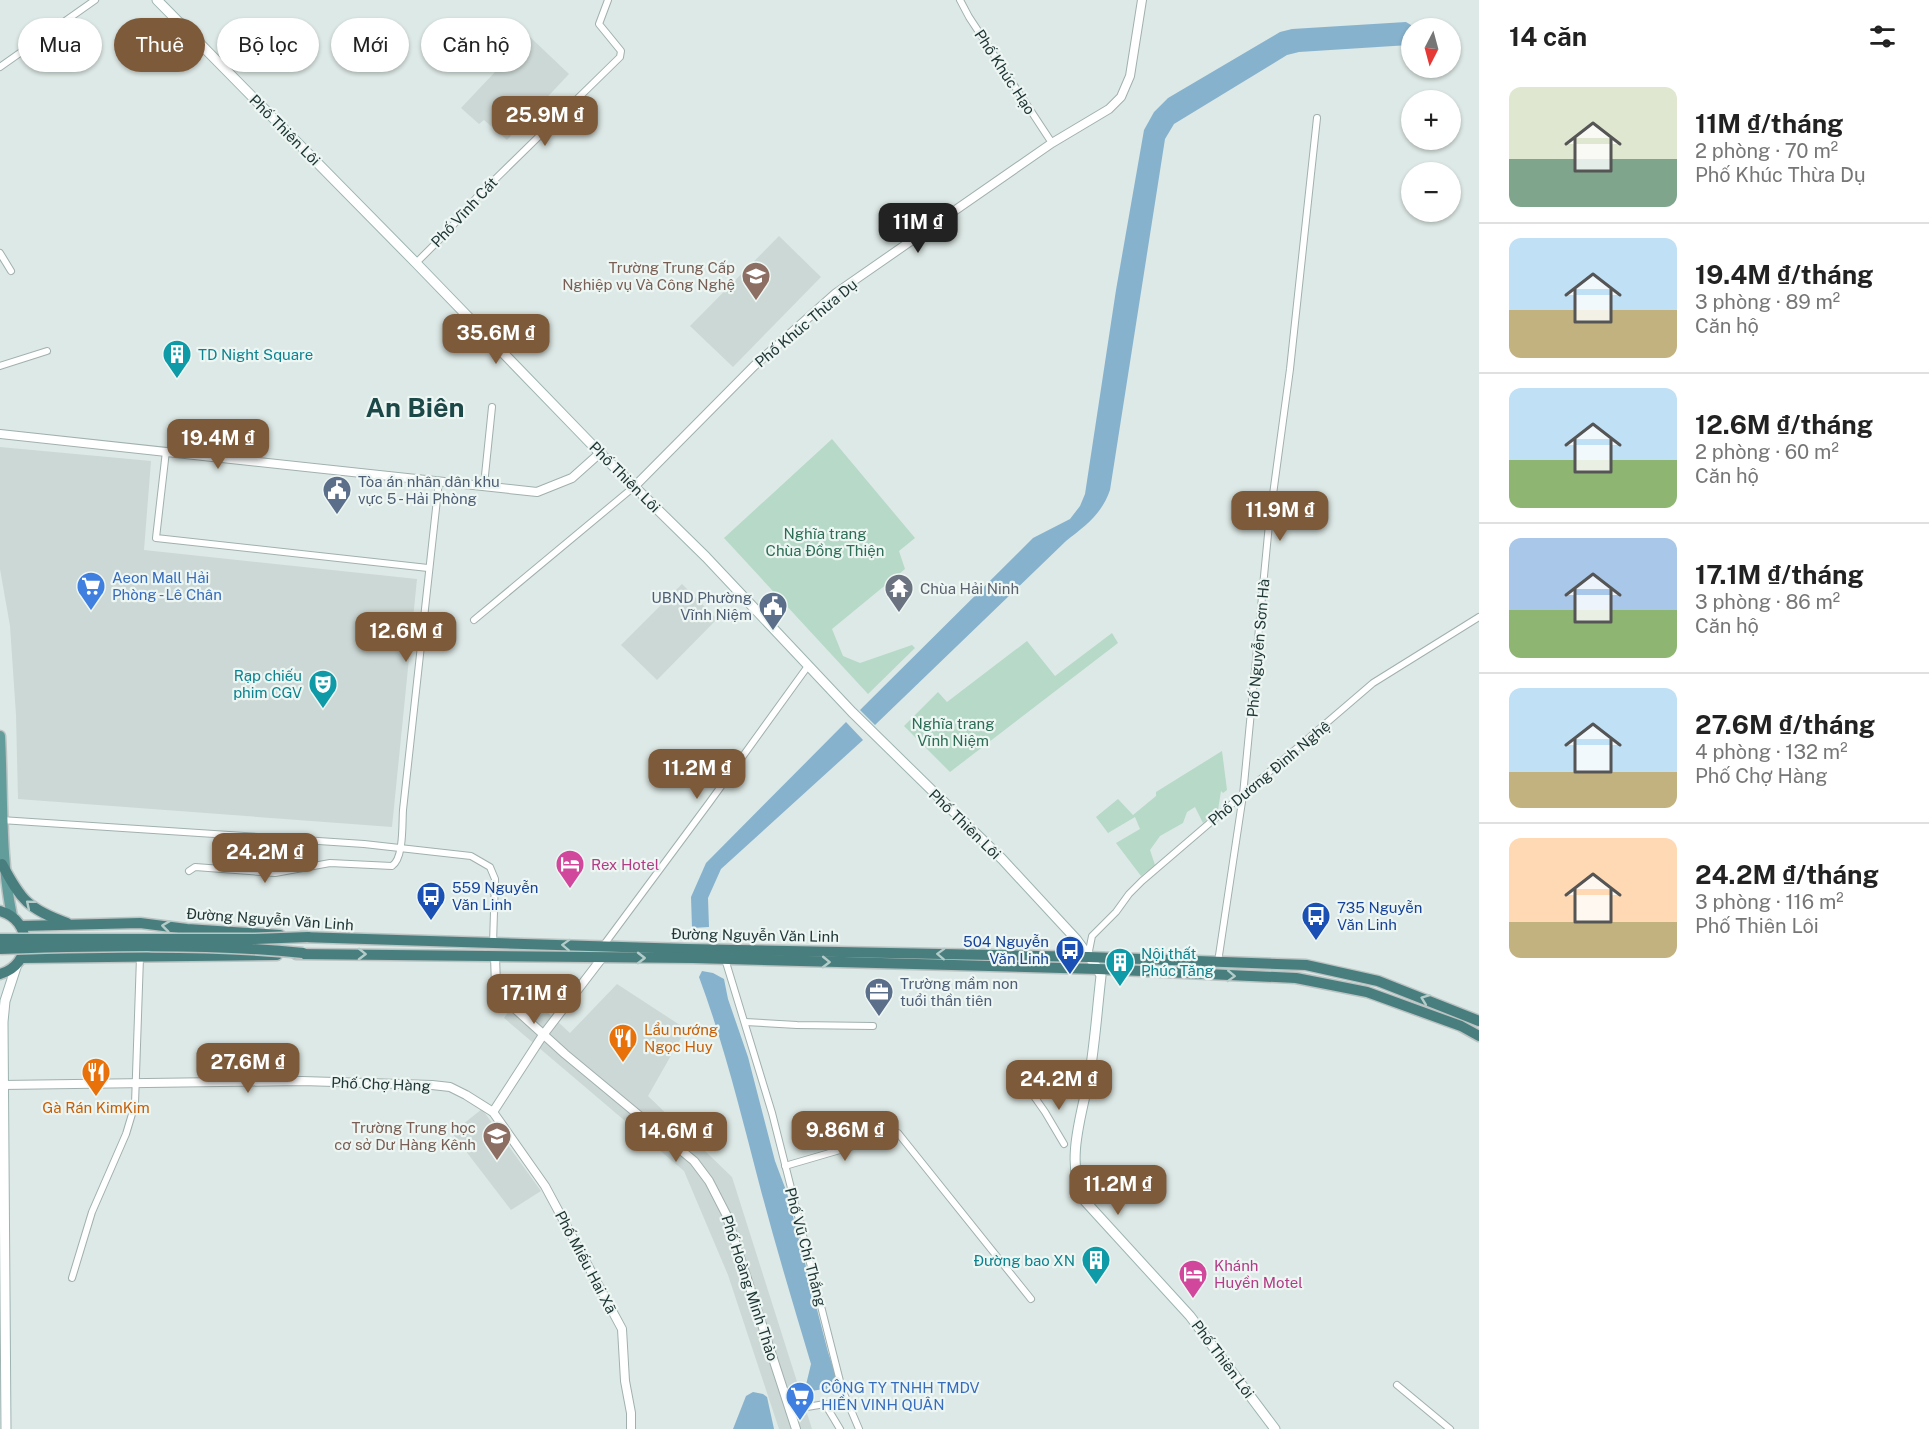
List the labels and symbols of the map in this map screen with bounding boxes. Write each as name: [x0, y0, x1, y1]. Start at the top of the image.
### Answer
north arrow: [1401, 18, 1461, 78]
street label: Phố Khúc Hạo: [971, 26, 1039, 118]
street label: Phố Thiên Lôi: [246, 91, 324, 169]
pin: 25.9M ₫: [490, 96, 600, 147]
street label: Phố Vĩnh Cát: [427, 173, 501, 250]
pin: 11M ₫: [876, 203, 960, 254]
place label: Trường Trung Cấp Nghiệp vụ Và Công Nghệ: [562, 259, 735, 293]
school or university icon: Trường Trung Cấp Nghiệp vụ Và Công Nghệ: [740, 260, 772, 302]
street label: Phố Khúc Thừa Dụ: [752, 275, 860, 371]
pin: 35.6M ₫: [441, 314, 551, 365]
building icon: TD Night Square: [161, 338, 193, 380]
place label: TD Night Square: [198, 346, 313, 363]
district label: An Biên: [366, 391, 464, 423]
pin: 19.4M ₫: [163, 419, 273, 470]
street label: Phố Thiên Lôi: [586, 438, 664, 516]
place label: Tòa án nhân dân khu vực 5 - Hải Phòng: [358, 473, 500, 507]
public building icon: Tòa án nhân dân khu vực 5 - Hải Phòng: [321, 474, 353, 516]
pin: 11.9M ₫: [1225, 491, 1335, 542]
park label: Nghĩa trang Chùa Đồng Thiện: [766, 525, 884, 559]
place label: Aeon Mall Hải Phòng - Lê Chân: [112, 569, 222, 603]
supermarket icon: Aeon Mall Hải Phòng - Lê Chân: [75, 570, 107, 612]
temple icon: Chùa Hải Ninh: [883, 572, 915, 614]
street label: Phố Nguyễn Sơn Hà: [1243, 578, 1273, 718]
place label: Chùa Hải Ninh: [920, 580, 1019, 597]
place label: UBND Phường Vĩnh Niệm: [651, 589, 752, 623]
public building icon: UBND Phường Vĩnh Niệm: [757, 590, 789, 632]
pin: 12.6M ₫: [351, 612, 461, 663]
place label: Rạp chiếu phim CGV: [233, 667, 302, 701]
theatre icon: Rạp chiếu phim CGV: [307, 668, 339, 710]
park label: Nghĩa trang Vĩnh Niệm: [911, 715, 995, 749]
street label: Phố Dương Đình Nghệ: [1205, 717, 1333, 829]
pin: 11.2M ₫: [642, 749, 752, 800]
street label: Phố Thiên Lôi: [926, 786, 1004, 862]
pin: 24.2M ₫: [210, 833, 320, 884]
hotel icon: Rex Hotel: [554, 848, 586, 890]
place label: Rex Hotel: [591, 856, 659, 873]
place label: 559 Nguyễn Văn Linh: [452, 879, 538, 913]
bus stop icon: 559 Nguyễn Văn Linh: [415, 880, 447, 922]
place label: 735 Nguyễn Văn Linh: [1337, 899, 1422, 933]
one-way arrow: [26, 900, 37, 911]
bus stop icon: 735 Nguyễn Văn Linh: [1300, 900, 1332, 942]
street label: Đường Nguyễn Văn Linh: [186, 905, 354, 933]
one-way arrow: [161, 921, 170, 933]
street label: Đường Nguyễn Văn Linh: [671, 925, 839, 945]
place label: 504 Nguyễn Văn Linh: [963, 933, 1049, 967]
bus stop icon: 504 Nguyễn Văn Linh: [1054, 934, 1086, 976]
one-way arrow: [561, 939, 570, 952]
place label: Nội thất Phúc Tăng: [1141, 945, 1214, 979]
building icon: Nội thất Phúc Tăng: [1104, 946, 1136, 988]
one-way arrow: [357, 948, 366, 960]
one-way arrow: [937, 948, 946, 961]
one-way arrow: [636, 952, 645, 964]
one-way arrow: [821, 955, 830, 968]
one-way arrow: [1226, 969, 1235, 982]
pin: 17.1M ₫: [479, 974, 589, 1025]
place label: Trường mầm non tuổi thần tiên: [900, 975, 1018, 1009]
office icon: Trường mầm non tuổi thần tiên: [863, 976, 895, 1018]
one-way arrow: [1420, 994, 1431, 1006]
place label: Lẩu nướng Ngọc Huy: [644, 1021, 718, 1055]
restaurant icon: Lẩu nướng Ngọc Huy: [607, 1022, 639, 1064]
pin: 27.6M ₫: [193, 1043, 303, 1094]
restaurant icon: Gà Rán KimKim: [80, 1056, 112, 1098]
pin: 24.2M ₫: [1004, 1060, 1114, 1111]
street label: Phố Chợ Hàng: [331, 1074, 431, 1094]
place label: Gà Rán KimKim: [42, 1099, 150, 1116]
pin: 9.86M ₫: [790, 1111, 900, 1162]
pin: 14.6M ₫: [621, 1112, 731, 1163]
place label: Trường Trung học cơ sở Dư Hàng Kênh: [334, 1119, 476, 1153]
school or university icon: Trường Trung học cơ sở Dư Hàng Kênh: [481, 1120, 513, 1162]
pin: 11.2M ₫: [1063, 1165, 1173, 1216]
street label: Phố Vũ Chí Thắng: [782, 1186, 830, 1308]
street label: Phố Miếu Hai Xã: [552, 1208, 620, 1316]
street label: Phố Hoàng Minh Thảo: [718, 1213, 782, 1363]
building icon: Đường bao XN: [1080, 1244, 1112, 1286]
place label: Đường bao XN: [973, 1252, 1075, 1269]
place label: Khánh Huyền Motel: [1214, 1257, 1303, 1291]
hotel icon: Khánh Huyền Motel: [1177, 1258, 1209, 1300]
street label: Phố Thiên Lôi: [1188, 1317, 1258, 1401]
place label: CÔNG TY TNHH TMDV HIỀN VINH QUÂN: [821, 1379, 980, 1413]
supermarket icon: CÔNG TY TNHH TMDV HIỀN VINH QUÂN: [784, 1380, 816, 1422]

